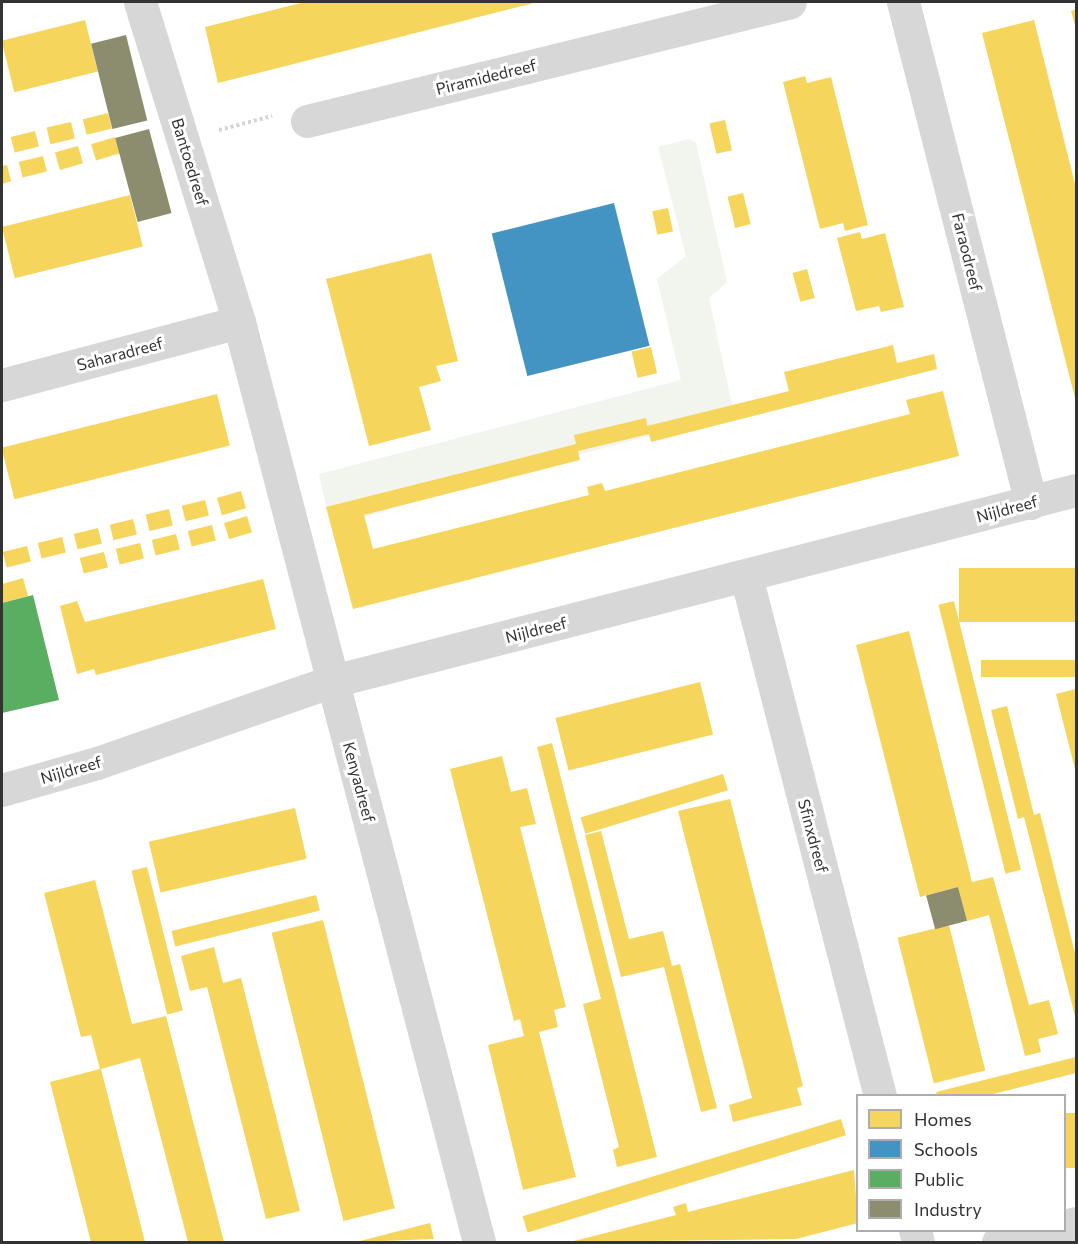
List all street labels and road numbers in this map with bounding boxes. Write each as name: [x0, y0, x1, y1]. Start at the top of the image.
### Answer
street label: Piramidedreef: [434, 55, 538, 99]
street label: Bantoedreef: [168, 116, 212, 208]
street label: Faraodreef: [948, 211, 986, 293]
street label: Saharadreef: [75, 333, 165, 375]
street label: Nijldreef: [974, 492, 1040, 526]
street label: Nijldreef: [503, 613, 569, 647]
street label: Kenyadreef: [339, 740, 379, 824]
street label: Nijldreef: [38, 752, 104, 788]
street label: Sfinxdreef: [794, 797, 832, 875]

